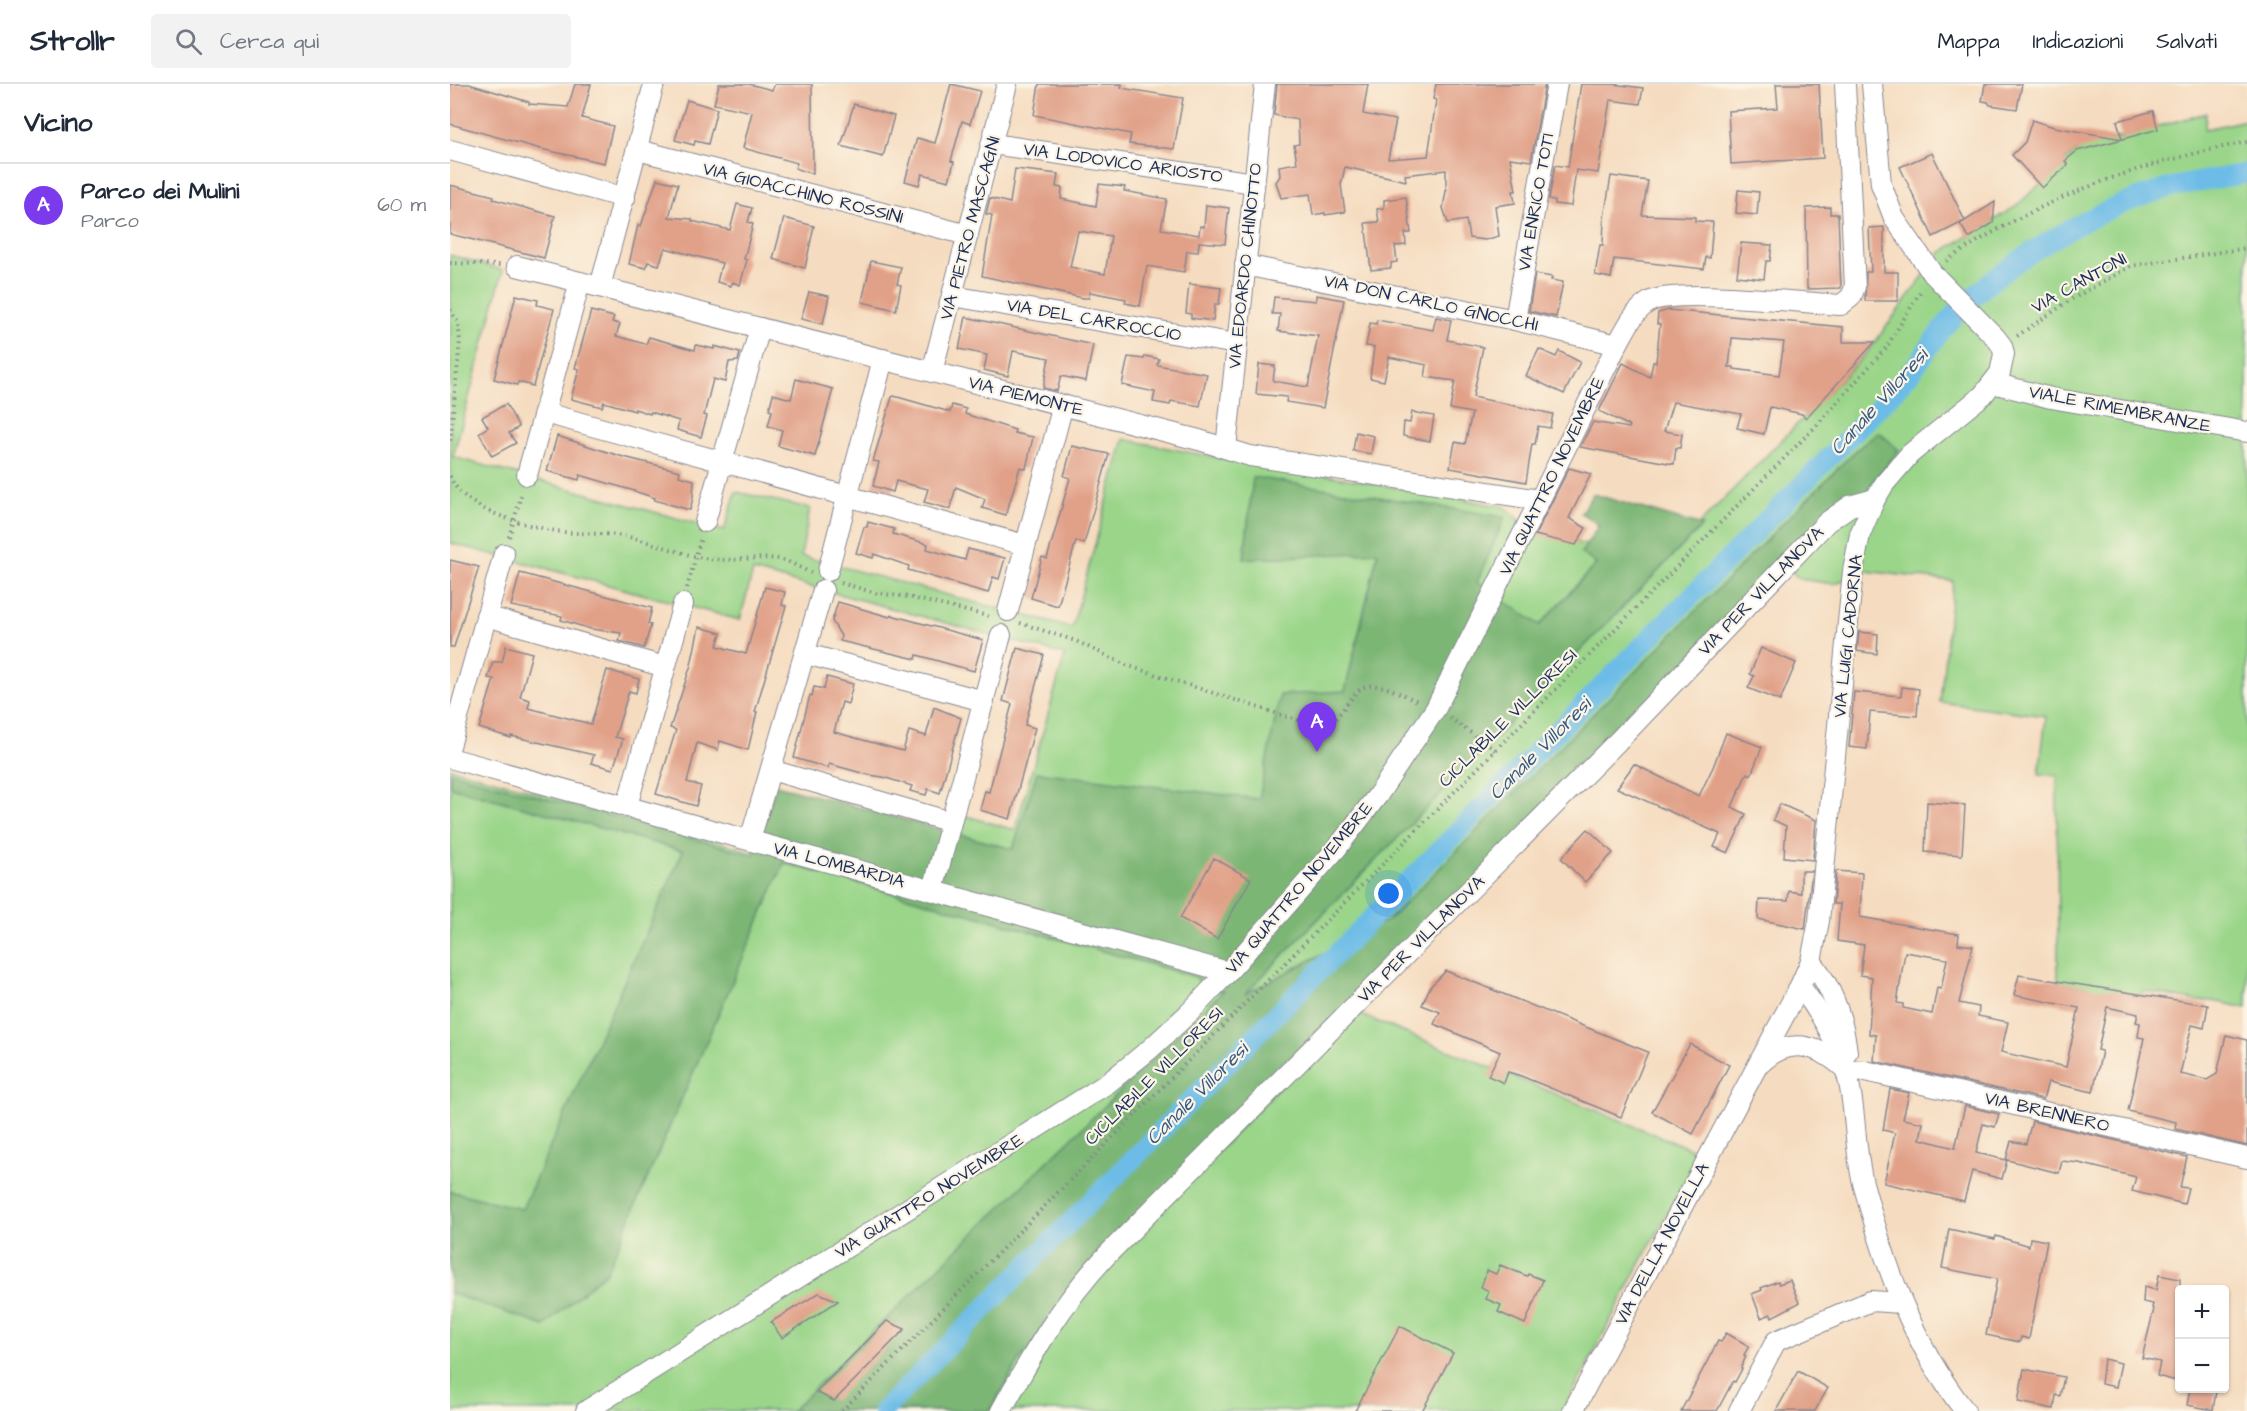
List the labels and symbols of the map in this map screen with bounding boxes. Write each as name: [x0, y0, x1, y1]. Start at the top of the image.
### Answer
street label: VIA ENRICO TOTI: [1512, 131, 1560, 273]
street label: VIA PIETRO MASCAGNI: [933, 133, 1007, 323]
street label: VIA LODOVICO ARIOSTO: [1022, 137, 1224, 189]
street label: VIA GIOACCHINO ROSSINI: [700, 156, 906, 230]
street label: VIA EDOARDO CHINOTTO: [1222, 162, 1268, 370]
street label: VIA CANTONI: [2027, 246, 2131, 320]
street label: VIA DON CARLO GNOCCHI: [1321, 268, 1541, 338]
street label: VIA DEL CARROCCIO: [1005, 292, 1183, 348]
water label: Canale Villoresi: [1824, 340, 1936, 461]
street label: VIA PIEMONTE: [966, 370, 1086, 422]
street label: VIA QUATTRO NOVEMBRE: [1493, 372, 1611, 580]
street label: VIALE RIMEMBRANZE: [2027, 379, 2214, 439]
street label: VIA PER VILLANOVA: [1692, 520, 1830, 661]
street label: VIA LUIGI CADORNA: [1827, 553, 1869, 719]
street label: CICLABILE VILLORESI: [1433, 643, 1583, 793]
water label: Canale Villoresi: [1483, 689, 1600, 806]
pin: A: [1298, 702, 1336, 752]
street label: VIA QUATTRO NOVEMBRE: [1219, 796, 1379, 980]
street label: VIA LOMBARDIA: [770, 835, 908, 895]
street label: VIA PER VILLANOVA: [1352, 869, 1491, 1008]
your location: [1374, 879, 1403, 908]
street label: CICLABILE VILLORESI: [1079, 1001, 1229, 1151]
water label: Canale Villoresi: [1140, 1034, 1257, 1151]
street label: VIA BRENNERO: [1982, 1086, 2112, 1138]
street label: VIA QUATTRO NOVEMBRE: [830, 1127, 1028, 1264]
street label: VIA DELLA NOVELLA: [1609, 1158, 1716, 1330]

